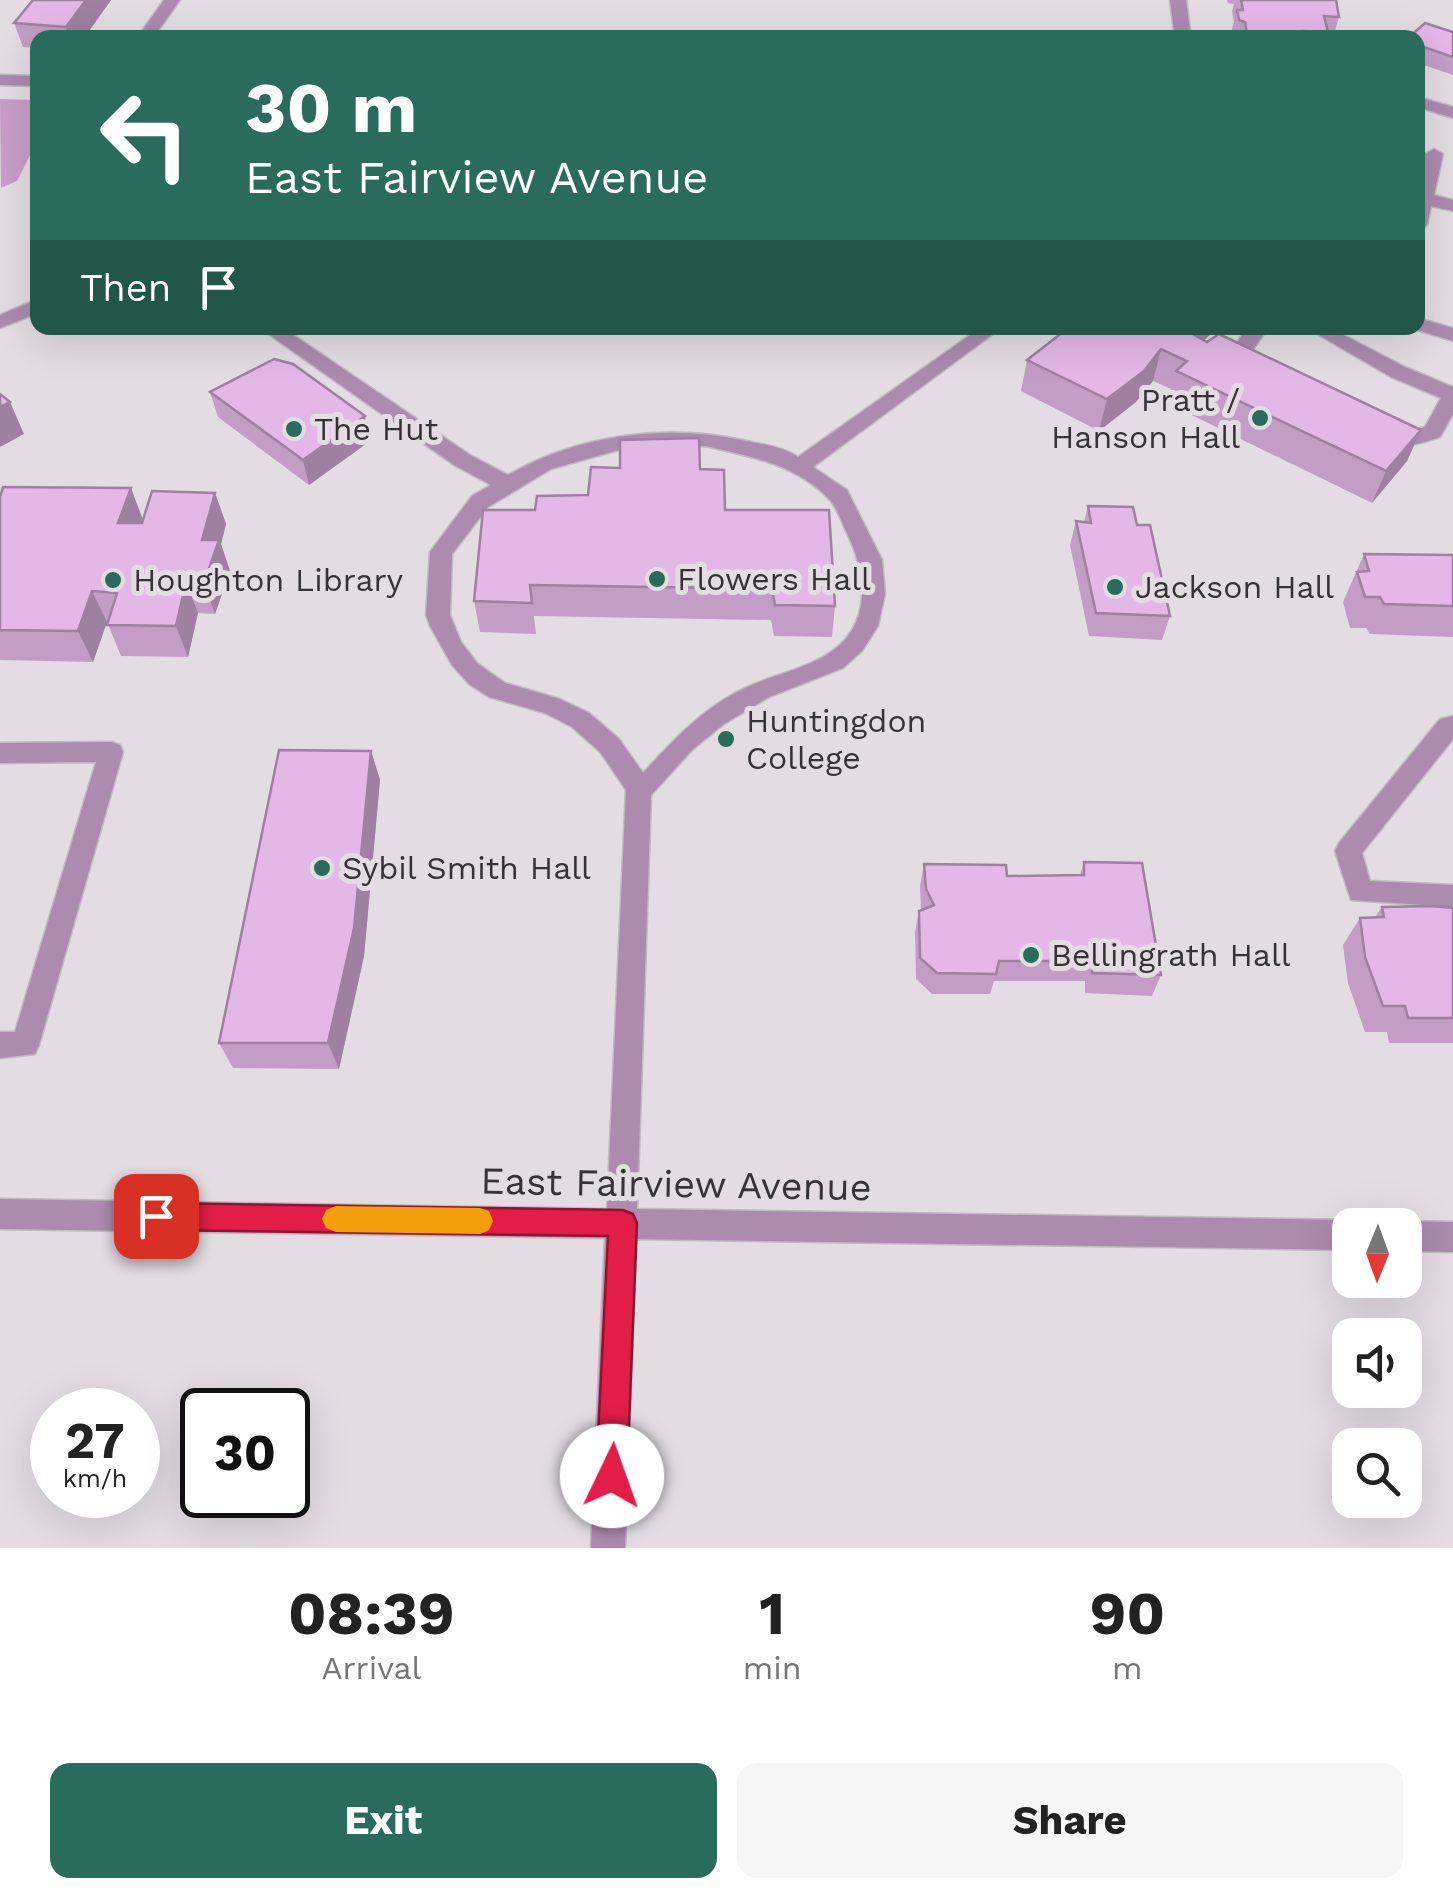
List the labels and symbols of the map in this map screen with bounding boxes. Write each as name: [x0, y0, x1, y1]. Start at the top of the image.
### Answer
place label: Pratt / Hanson Hall: [1051, 381, 1240, 456]
marker: Pratt / Hanson Hall: [1249, 407, 1271, 429]
place label: The Hut: [314, 410, 438, 448]
marker: The Hut: [283, 418, 305, 440]
place label: Flowers Hall: [677, 560, 871, 598]
place label: Houghton Library: [133, 561, 404, 599]
marker: Flowers Hall: [646, 568, 668, 590]
place label: Jackson Hall: [1135, 568, 1334, 606]
marker: Houghton Library: [102, 569, 124, 591]
marker: Jackson Hall: [1104, 576, 1126, 598]
place label: Huntingdon College: [746, 702, 926, 777]
marker: Huntingdon College: [715, 728, 737, 750]
place label: Sybil Smith Hall: [342, 849, 591, 887]
marker: Sybil Smith Hall: [311, 857, 333, 879]
place label: Bellingrath Hall: [1051, 936, 1291, 974]
marker: Bellingrath Hall: [1020, 944, 1042, 966]
street label: East Fairview Avenue: [480, 1159, 872, 1209]
pin: [114, 1174, 199, 1259]
north arrow: [1332, 1208, 1422, 1298]
speed limit sign: 30: [180, 1388, 310, 1518]
position arrow: [560, 1424, 664, 1528]

